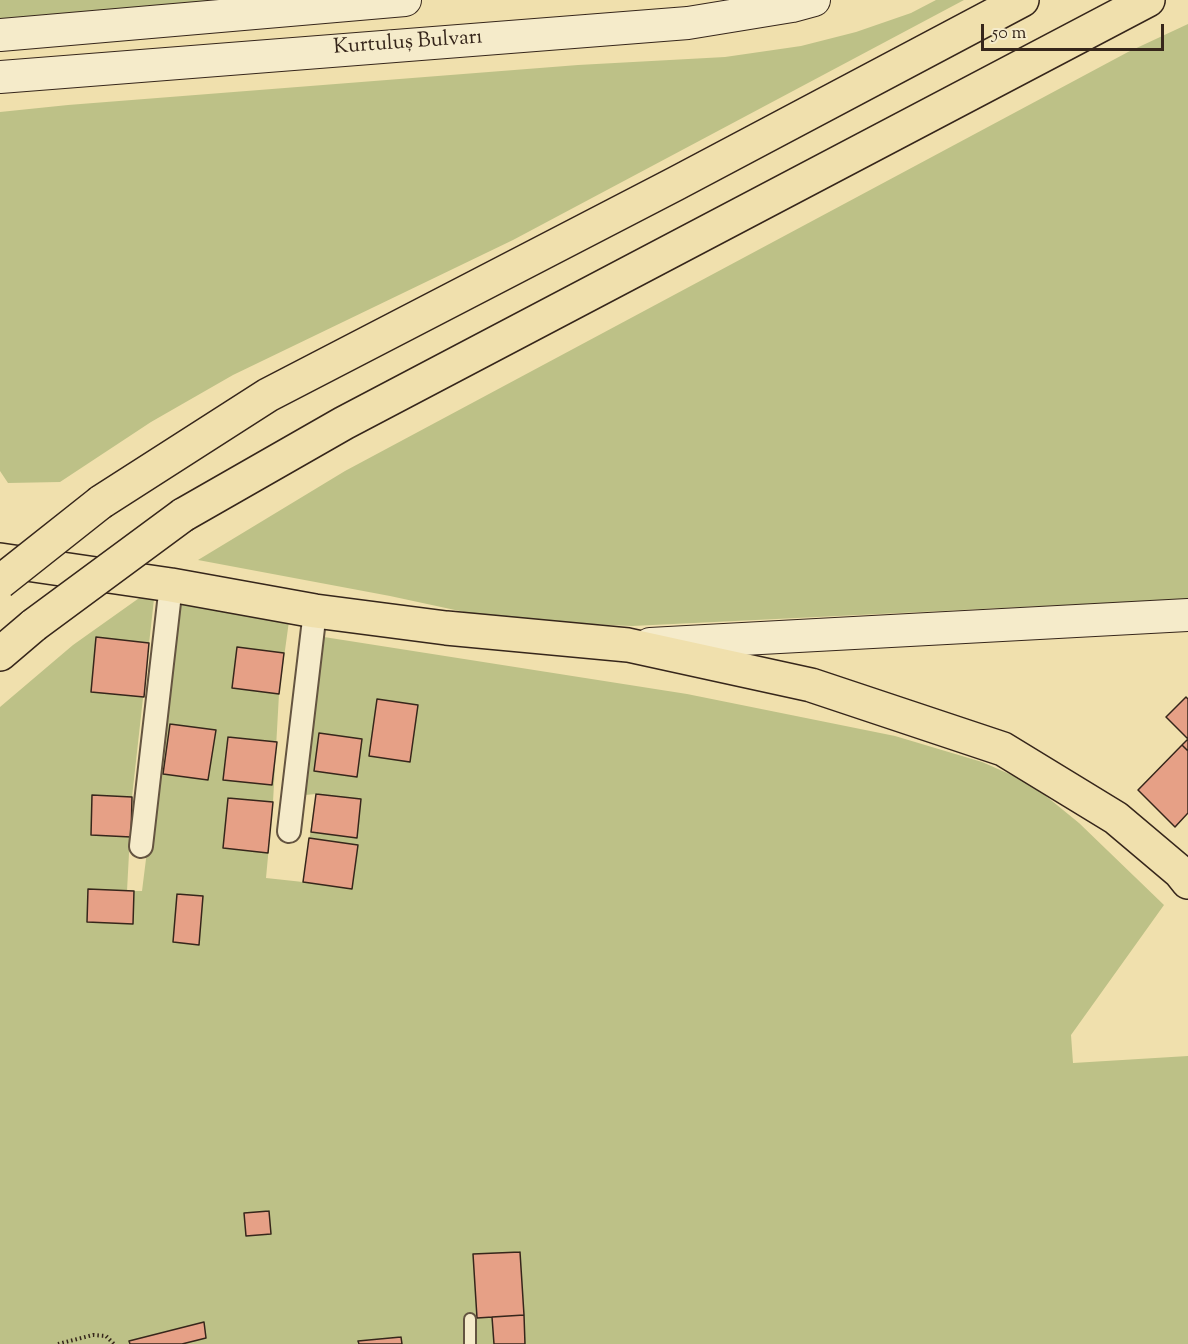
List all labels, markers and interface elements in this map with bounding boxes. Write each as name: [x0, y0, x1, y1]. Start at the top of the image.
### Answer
scale bar: [984, 12, 1167, 50]
text: 50 m: [992, 21, 1026, 47]
street label: Kurtuluş Bulvarı: [333, 26, 483, 62]

